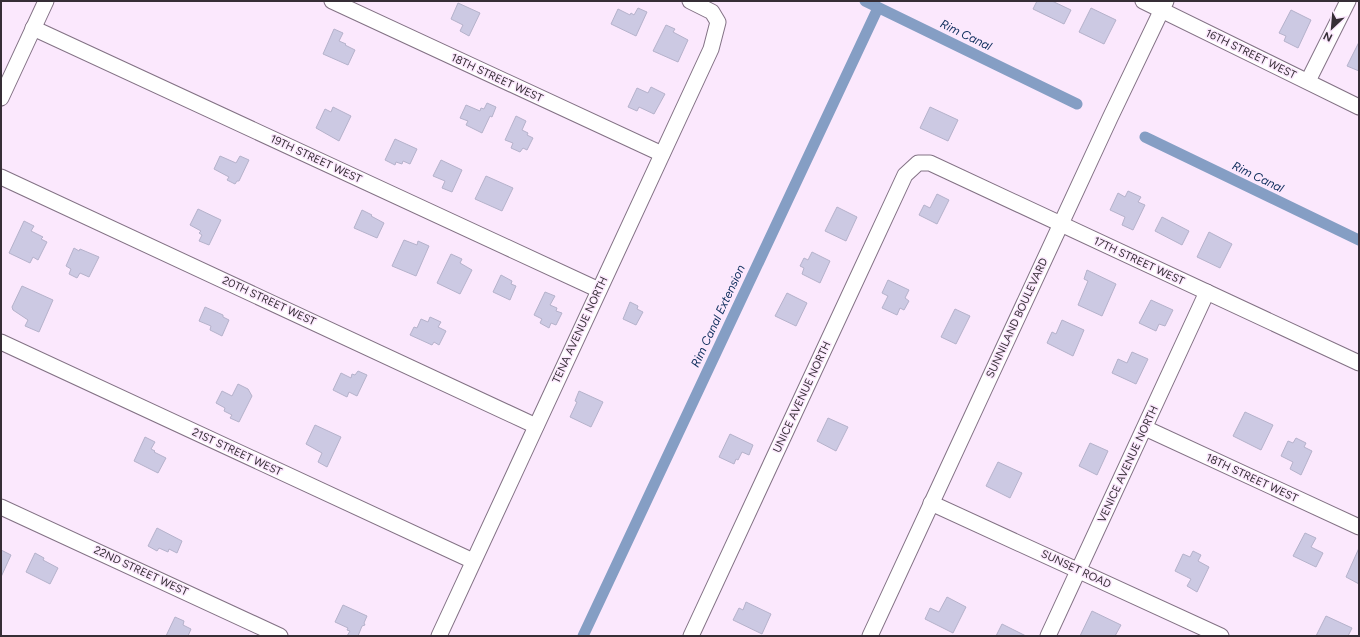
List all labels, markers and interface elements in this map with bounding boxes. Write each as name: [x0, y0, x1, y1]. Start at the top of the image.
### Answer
north arrow: [1312, 8, 1352, 48]
water label: Rim Canal: [938, 17, 994, 54]
street label: 16TH STREET WEST: [1204, 26, 1298, 82]
text: N: [1321, 29, 1335, 44]
street label: 18TH STREET WEST: [449, 51, 545, 105]
street label: 19TH STREET WEST: [268, 132, 364, 186]
water label: Rim Canal: [1230, 159, 1286, 196]
street label: 17TH STREET WEST: [1091, 234, 1187, 288]
street label: SUNNILAND BOULEVARD: [983, 256, 1051, 380]
water label: Rim Canal Extension: [688, 262, 748, 369]
street label: 20TH STREET WEST: [220, 274, 318, 328]
street label: TENA AVENUE NORTH: [550, 275, 610, 385]
street label: UNICE AVENUE NORTH: [770, 339, 834, 455]
street label: VENICE AVENUE NORTH: [1095, 403, 1161, 525]
street label: 21ST STREET WEST: [190, 425, 284, 479]
street label: 18TH STREET WEST: [1204, 451, 1300, 505]
street label: 22ND STREET WEST: [92, 543, 190, 599]
street label: SUNSET ROAD: [1039, 547, 1113, 591]

